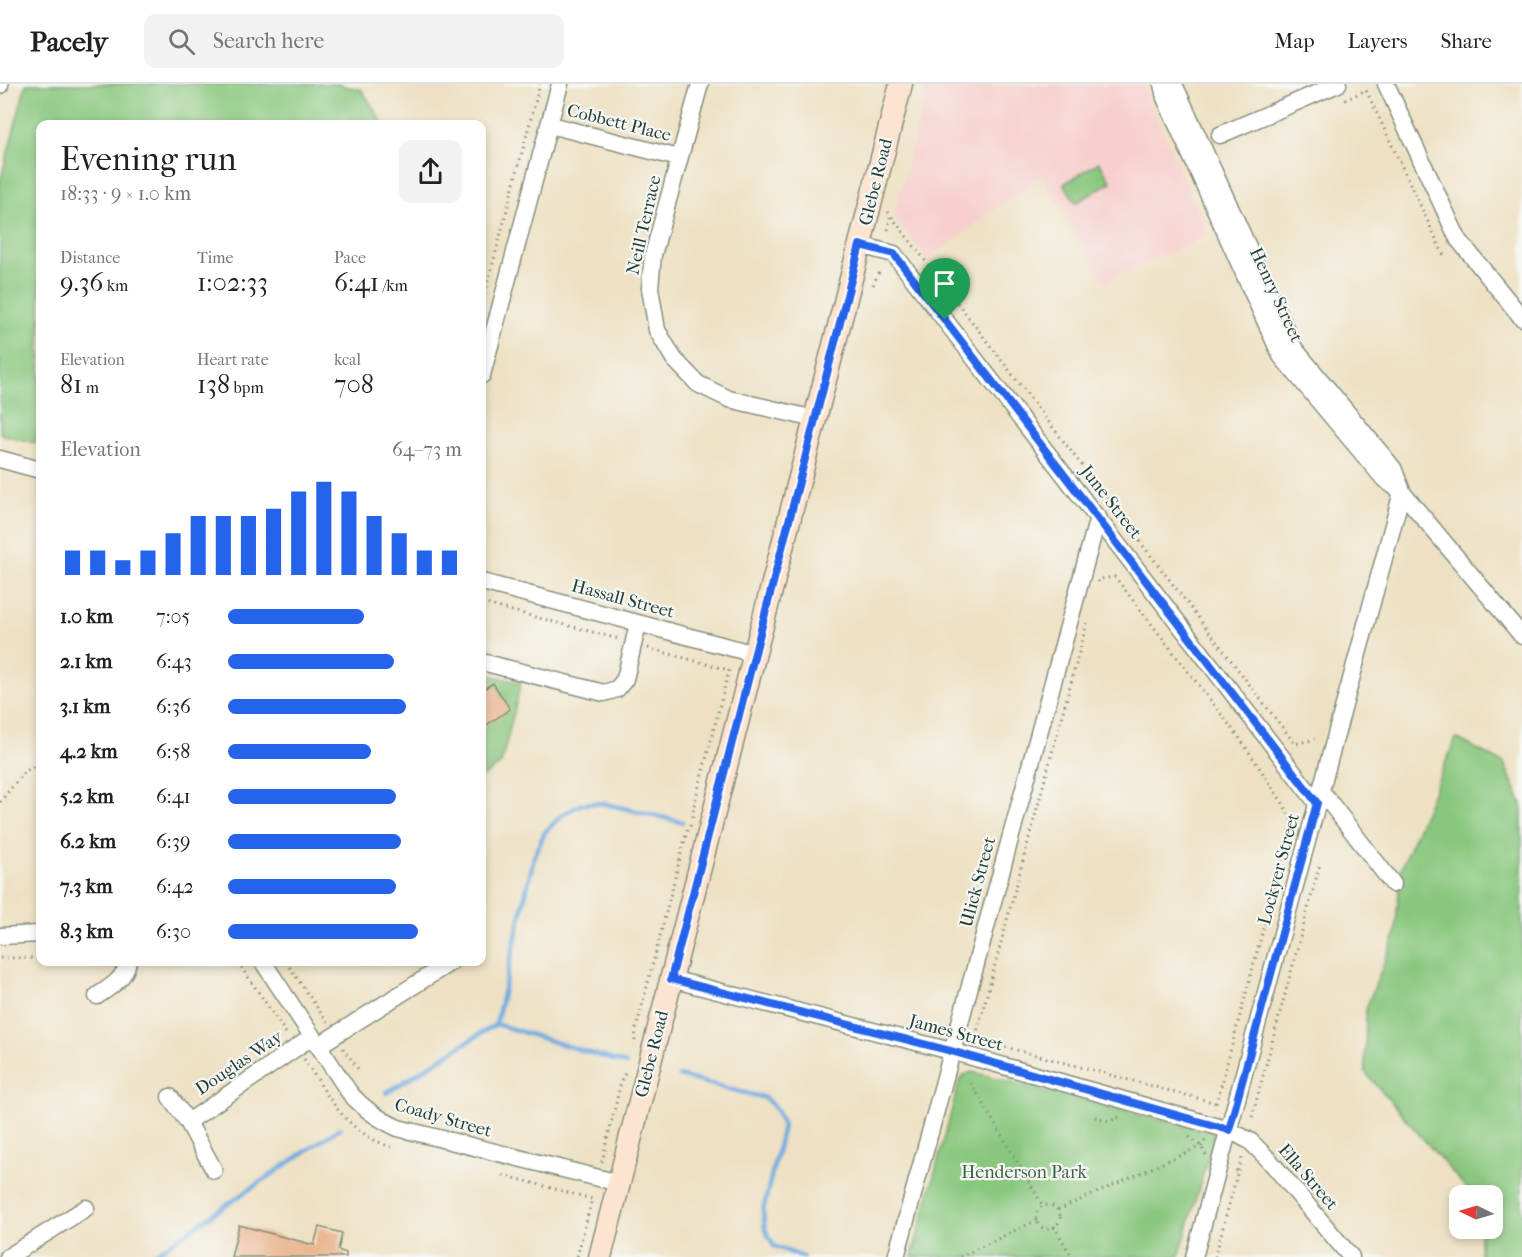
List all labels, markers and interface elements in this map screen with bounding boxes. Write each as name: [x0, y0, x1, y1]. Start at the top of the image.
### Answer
search box: [144, 14, 564, 68]
text: Pacely: [30, 25, 108, 58]
icon: search: [165, 25, 198, 58]
text: Search here: [213, 28, 324, 54]
text: Map: [1274, 29, 1315, 53]
text: Layers: [1348, 29, 1407, 53]
text: Share: [1440, 29, 1492, 53]
street label: Cobbett Place: [565, 100, 673, 146]
street label: Glebe Road: [855, 136, 897, 228]
text: Evening run: [60, 140, 237, 179]
button: share: [399, 140, 462, 203]
street label: Neill Terrace: [622, 173, 666, 277]
text: 18:33 · 9 × 1.0 km: [60, 182, 191, 205]
street label: Henry Street: [1245, 244, 1307, 346]
text: Distance: [60, 248, 120, 267]
text: Time: [197, 248, 233, 267]
text: Pace: [334, 248, 366, 267]
pin: [919, 258, 970, 320]
text: 9.36: [60, 267, 103, 298]
text: 1:02:33: [197, 267, 268, 298]
text: 6:41: [334, 267, 379, 298]
icon: arrive: [928, 267, 961, 300]
text: km: [103, 276, 128, 295]
text: /km: [379, 276, 408, 295]
text: Elevation: [60, 350, 125, 369]
text: Heart rate: [197, 350, 269, 369]
text: kcal: [334, 350, 361, 369]
text: 81: [60, 369, 82, 400]
text: 138: [197, 369, 230, 400]
text: 708: [334, 369, 374, 400]
text: m: [82, 378, 99, 397]
text: bpm: [230, 378, 264, 397]
text: Elevation: [60, 438, 141, 461]
text: 64–73 m: [392, 438, 462, 461]
street label: June Street: [1075, 460, 1146, 543]
street label: Hassall Street: [569, 575, 677, 623]
text: 1.0 km: [60, 605, 113, 628]
text: 7:05: [156, 605, 190, 628]
text: 2.1 km: [60, 650, 113, 673]
text: 6:43: [156, 650, 192, 673]
text: 3.1 km: [60, 695, 110, 718]
text: 6:36: [156, 695, 191, 718]
text: 4.2 km: [60, 740, 118, 763]
text: 6:58: [156, 740, 190, 763]
text: 5.2 km: [60, 785, 114, 808]
text: 6:41: [156, 785, 191, 808]
street label: Lockyer Street: [1254, 811, 1304, 927]
text: 6.2 km: [60, 830, 116, 853]
text: 6:39: [156, 830, 190, 853]
street label: Ulick Street: [956, 834, 1000, 929]
text: 7.3 km: [60, 875, 113, 898]
text: 6:42: [156, 875, 194, 898]
text: 8.3 km: [60, 920, 113, 943]
text: 6:30: [156, 920, 191, 943]
street label: Glebe Road: [631, 1008, 673, 1100]
street label: James Street: [905, 1010, 1006, 1056]
street label: Douglas Way: [192, 1025, 288, 1100]
street label: Coady Street: [392, 1094, 495, 1142]
street label: Ella Street: [1274, 1140, 1343, 1215]
park label: Henderson Park: [961, 1162, 1087, 1183]
north arrow: [1449, 1185, 1503, 1239]
map controls: [1449, 1185, 1503, 1239]

